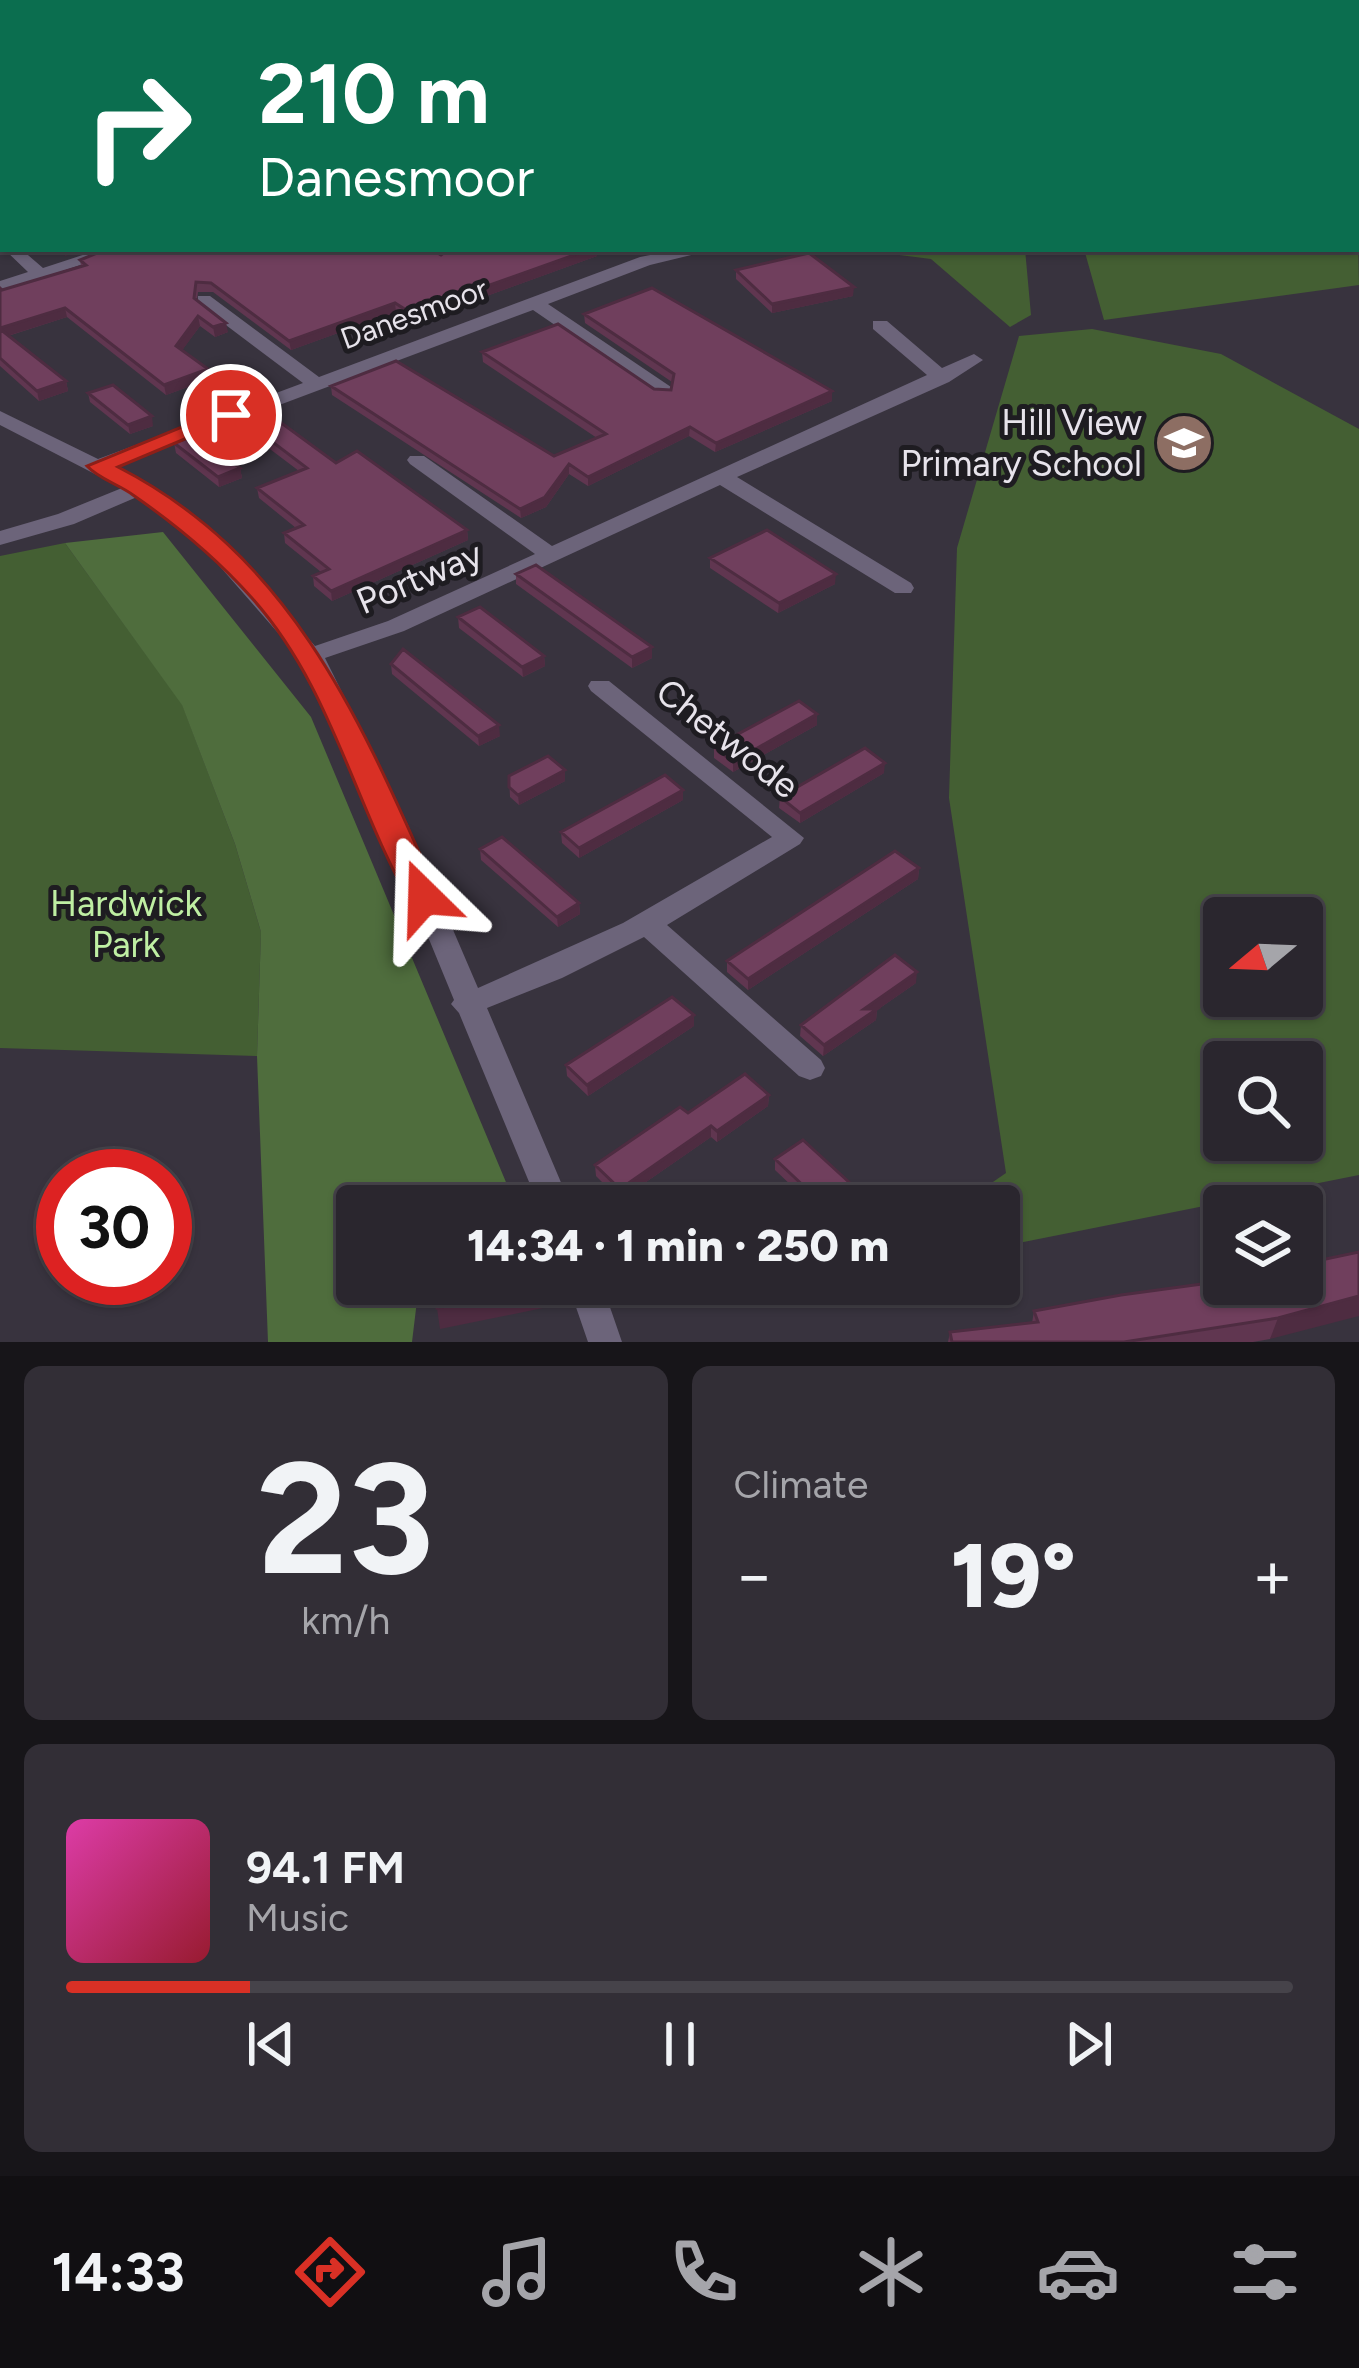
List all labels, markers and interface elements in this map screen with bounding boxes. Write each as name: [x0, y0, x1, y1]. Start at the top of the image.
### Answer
text: 210 m: [258, 43, 490, 144]
icon: right: [60, 48, 216, 204]
text: Danesmoor: [258, 145, 534, 210]
street label: Danesmoor: [335, 270, 492, 357]
pin: [180, 364, 282, 466]
icon: arrive: [198, 382, 264, 448]
place label: Hill View Primary School: [900, 401, 1142, 485]
school or university icon: Hill View Primary School: [1153, 412, 1215, 474]
street label: Portway: [350, 532, 488, 623]
street label: Chetwode: [648, 670, 807, 807]
position arrow: [361, 834, 487, 960]
park label: Hardwick Park: [50, 882, 203, 966]
north arrow: [1203, 897, 1323, 1017]
map controls: [1203, 897, 1323, 1305]
button: search: [1203, 1041, 1323, 1161]
speed limit sign: 30: [36, 1149, 192, 1305]
button: layers: [1203, 1185, 1323, 1305]
text: 14:34 · 1 min · 250 m: [467, 1218, 889, 1272]
text: 23: [257, 1425, 434, 1612]
text: Climate: [734, 1461, 868, 1508]
text: 19°: [950, 1521, 1076, 1630]
text: −: [734, 1535, 775, 1615]
text: +: [1252, 1535, 1293, 1615]
text: km/h: [301, 1597, 390, 1644]
text: 94.1 FM: [246, 1840, 405, 1894]
text: Music: [246, 1894, 349, 1941]
icon: previous: [238, 2011, 304, 2077]
icon: pause: [647, 2011, 713, 2077]
icon: next: [1056, 2011, 1122, 2077]
icon: directions: [288, 2230, 372, 2314]
icon: music: [475, 2230, 559, 2314]
icon: phone: [662, 2230, 746, 2314]
icon: climate: [849, 2230, 933, 2314]
icon: car: [1036, 2230, 1120, 2314]
icon: filters: [1223, 2230, 1307, 2314]
text: 14:33: [52, 2240, 185, 2305]

